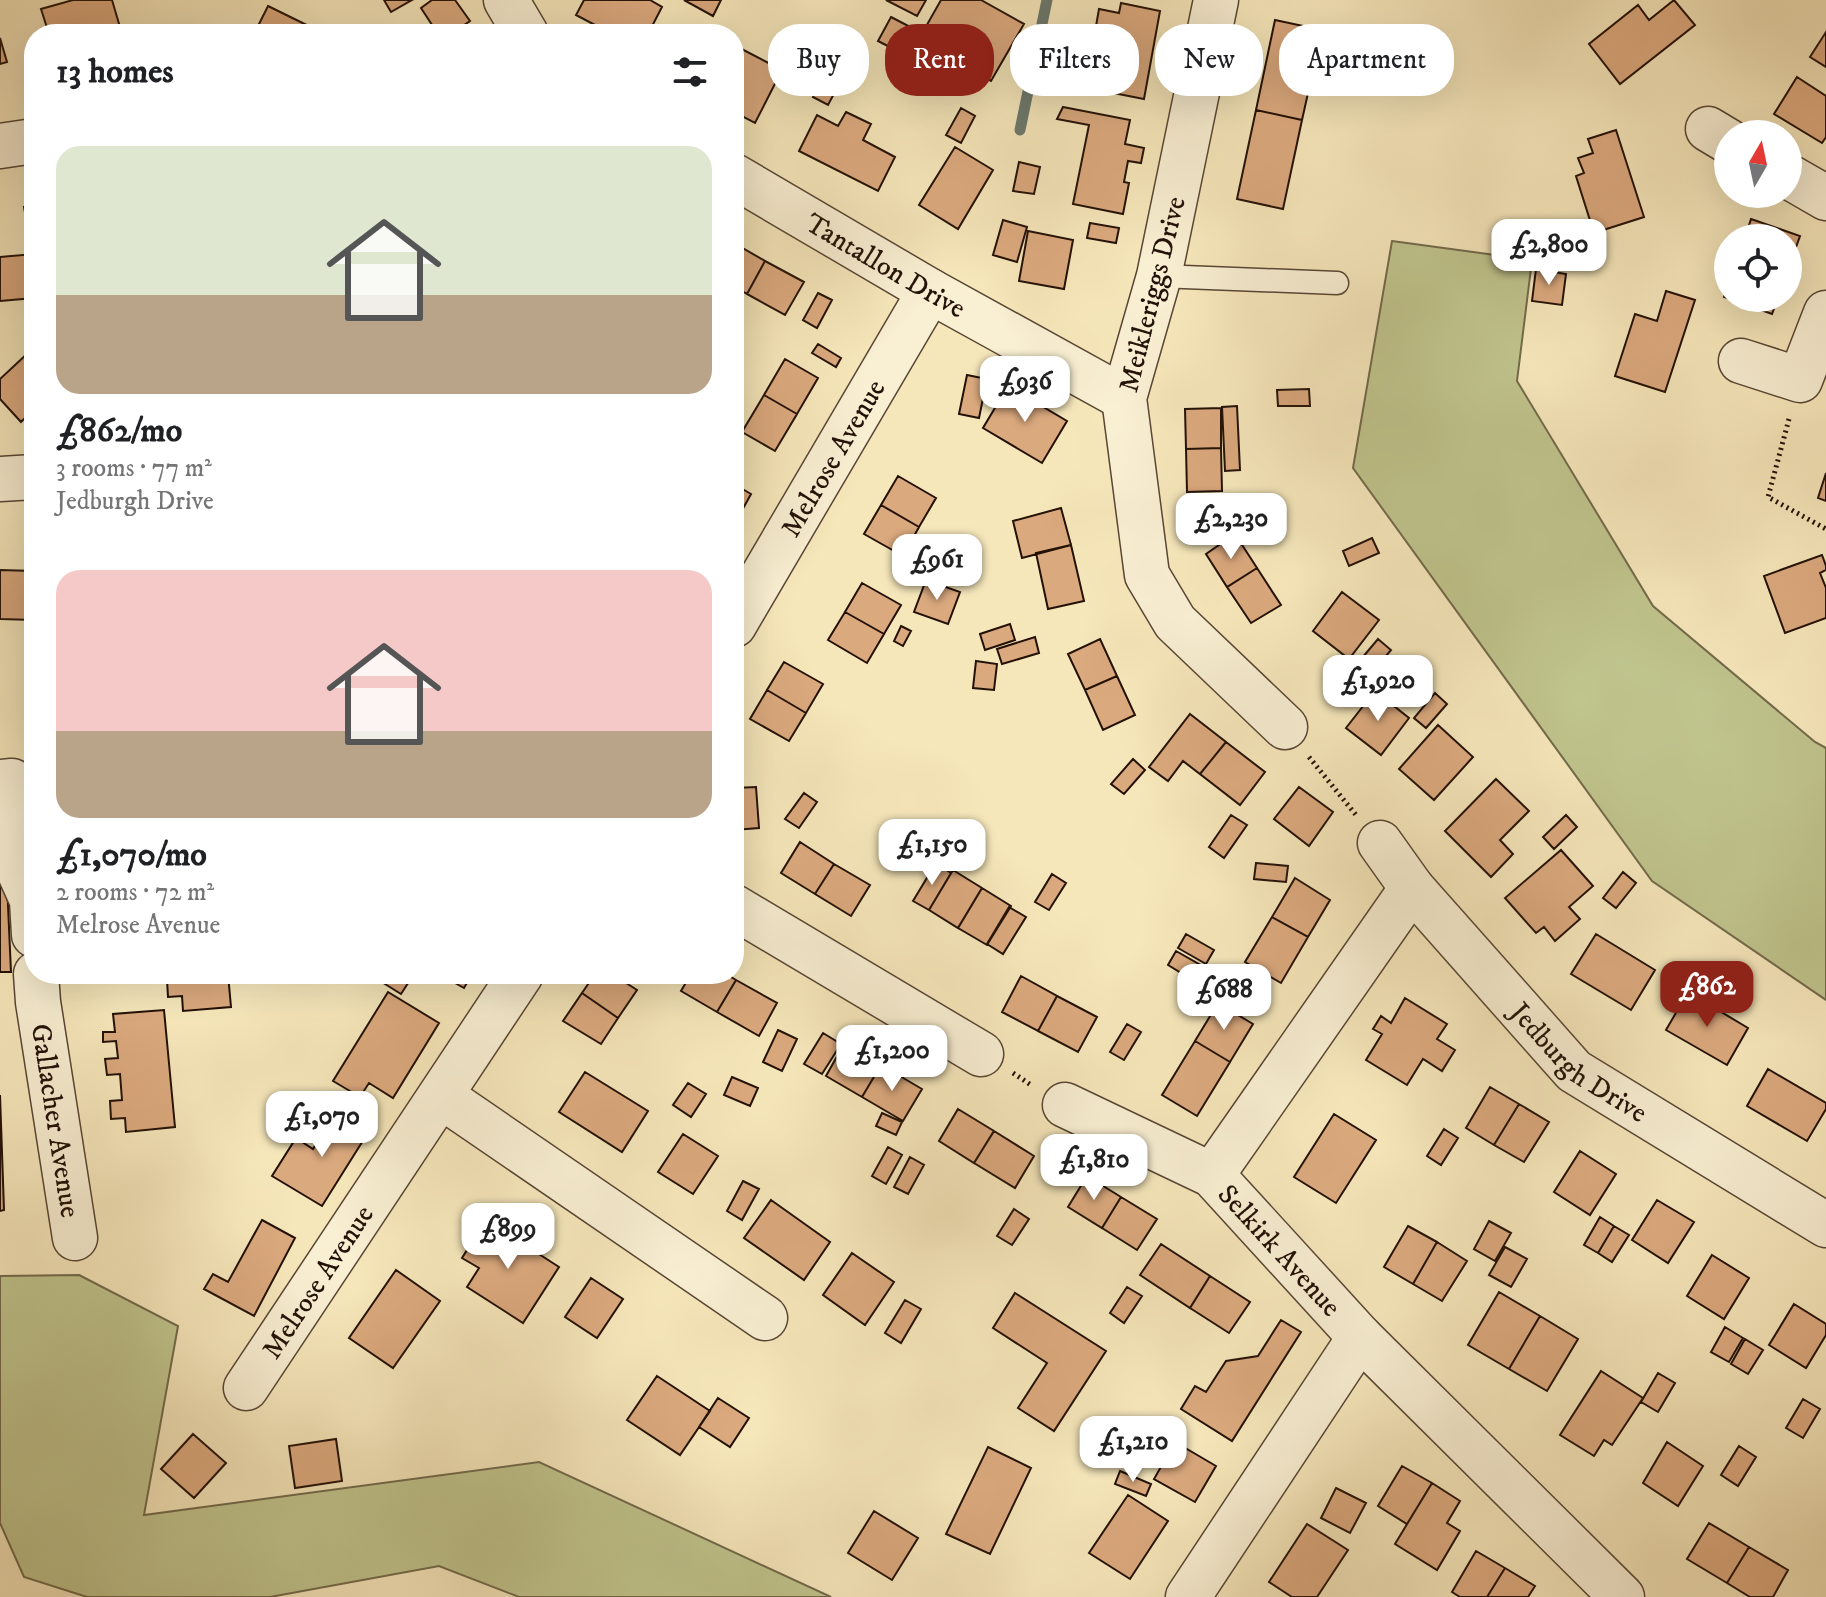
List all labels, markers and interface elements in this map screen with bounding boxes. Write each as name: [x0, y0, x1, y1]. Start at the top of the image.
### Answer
chip: Buy: [768, 24, 869, 96]
chip: Rent: [885, 24, 994, 96]
chip: Filters: [1010, 24, 1139, 96]
chip: New: [1155, 24, 1263, 96]
chip: Apartment: [1279, 24, 1454, 96]
icon: filters: [668, 50, 712, 94]
text: 13 homes: [56, 51, 174, 93]
north arrow: [1714, 120, 1802, 208]
map controls: [1714, 120, 1802, 312]
street label: Meikleriggs Drive: [1111, 193, 1194, 396]
icon: home: [312, 198, 456, 342]
street label: Tantallon Drive: [799, 206, 971, 326]
pin: £2,800: [1484, 219, 1614, 287]
button: locate: [1714, 224, 1802, 312]
text: £2,800: [1509, 228, 1589, 261]
pin: £936: [978, 356, 1072, 424]
text: £936: [998, 365, 1052, 398]
street label: Melrose Avenue: [774, 373, 893, 544]
text: £862/mo: [56, 410, 182, 452]
text: 3 rooms · 77 m²: [56, 452, 212, 485]
text: Jedburgh Drive: [56, 485, 214, 518]
pin: £2,230: [1166, 493, 1296, 561]
text: £2,230: [1194, 502, 1268, 535]
pin: £961: [890, 534, 984, 602]
text: £961: [910, 543, 964, 576]
icon: home: [312, 622, 456, 766]
pin: £1,920: [1313, 655, 1443, 723]
text: £1,920: [1341, 664, 1415, 697]
pin: £1,150: [867, 819, 997, 887]
text: £1,150: [897, 828, 967, 861]
text: £1,070/mo: [56, 834, 207, 876]
text: 2 rooms · 72 m²: [56, 876, 214, 909]
text: Melrose Avenue: [56, 909, 220, 942]
pin: £862: [1660, 961, 1754, 1029]
pin: £688: [1177, 964, 1271, 1032]
text: £862: [1678, 970, 1736, 1003]
text: £688: [1195, 973, 1253, 1006]
street label: Jedburgh Drive: [1500, 993, 1654, 1131]
street label: Gallacher Avenue: [23, 1021, 88, 1220]
pin: £1,200: [827, 1025, 957, 1093]
text: £1,200: [854, 1034, 930, 1067]
pin: £1,070: [257, 1091, 387, 1159]
text: £1,070: [284, 1100, 360, 1133]
pin: £1,810: [1029, 1134, 1159, 1202]
text: £1,810: [1058, 1143, 1130, 1176]
street label: Selkirk Avenue: [1210, 1177, 1348, 1324]
street label: Melrose Avenue: [255, 1199, 382, 1366]
pin: £899: [461, 1203, 555, 1271]
text: £899: [480, 1212, 536, 1245]
pin: £1,210: [1068, 1416, 1198, 1484]
text: £1,210: [1098, 1425, 1168, 1458]

